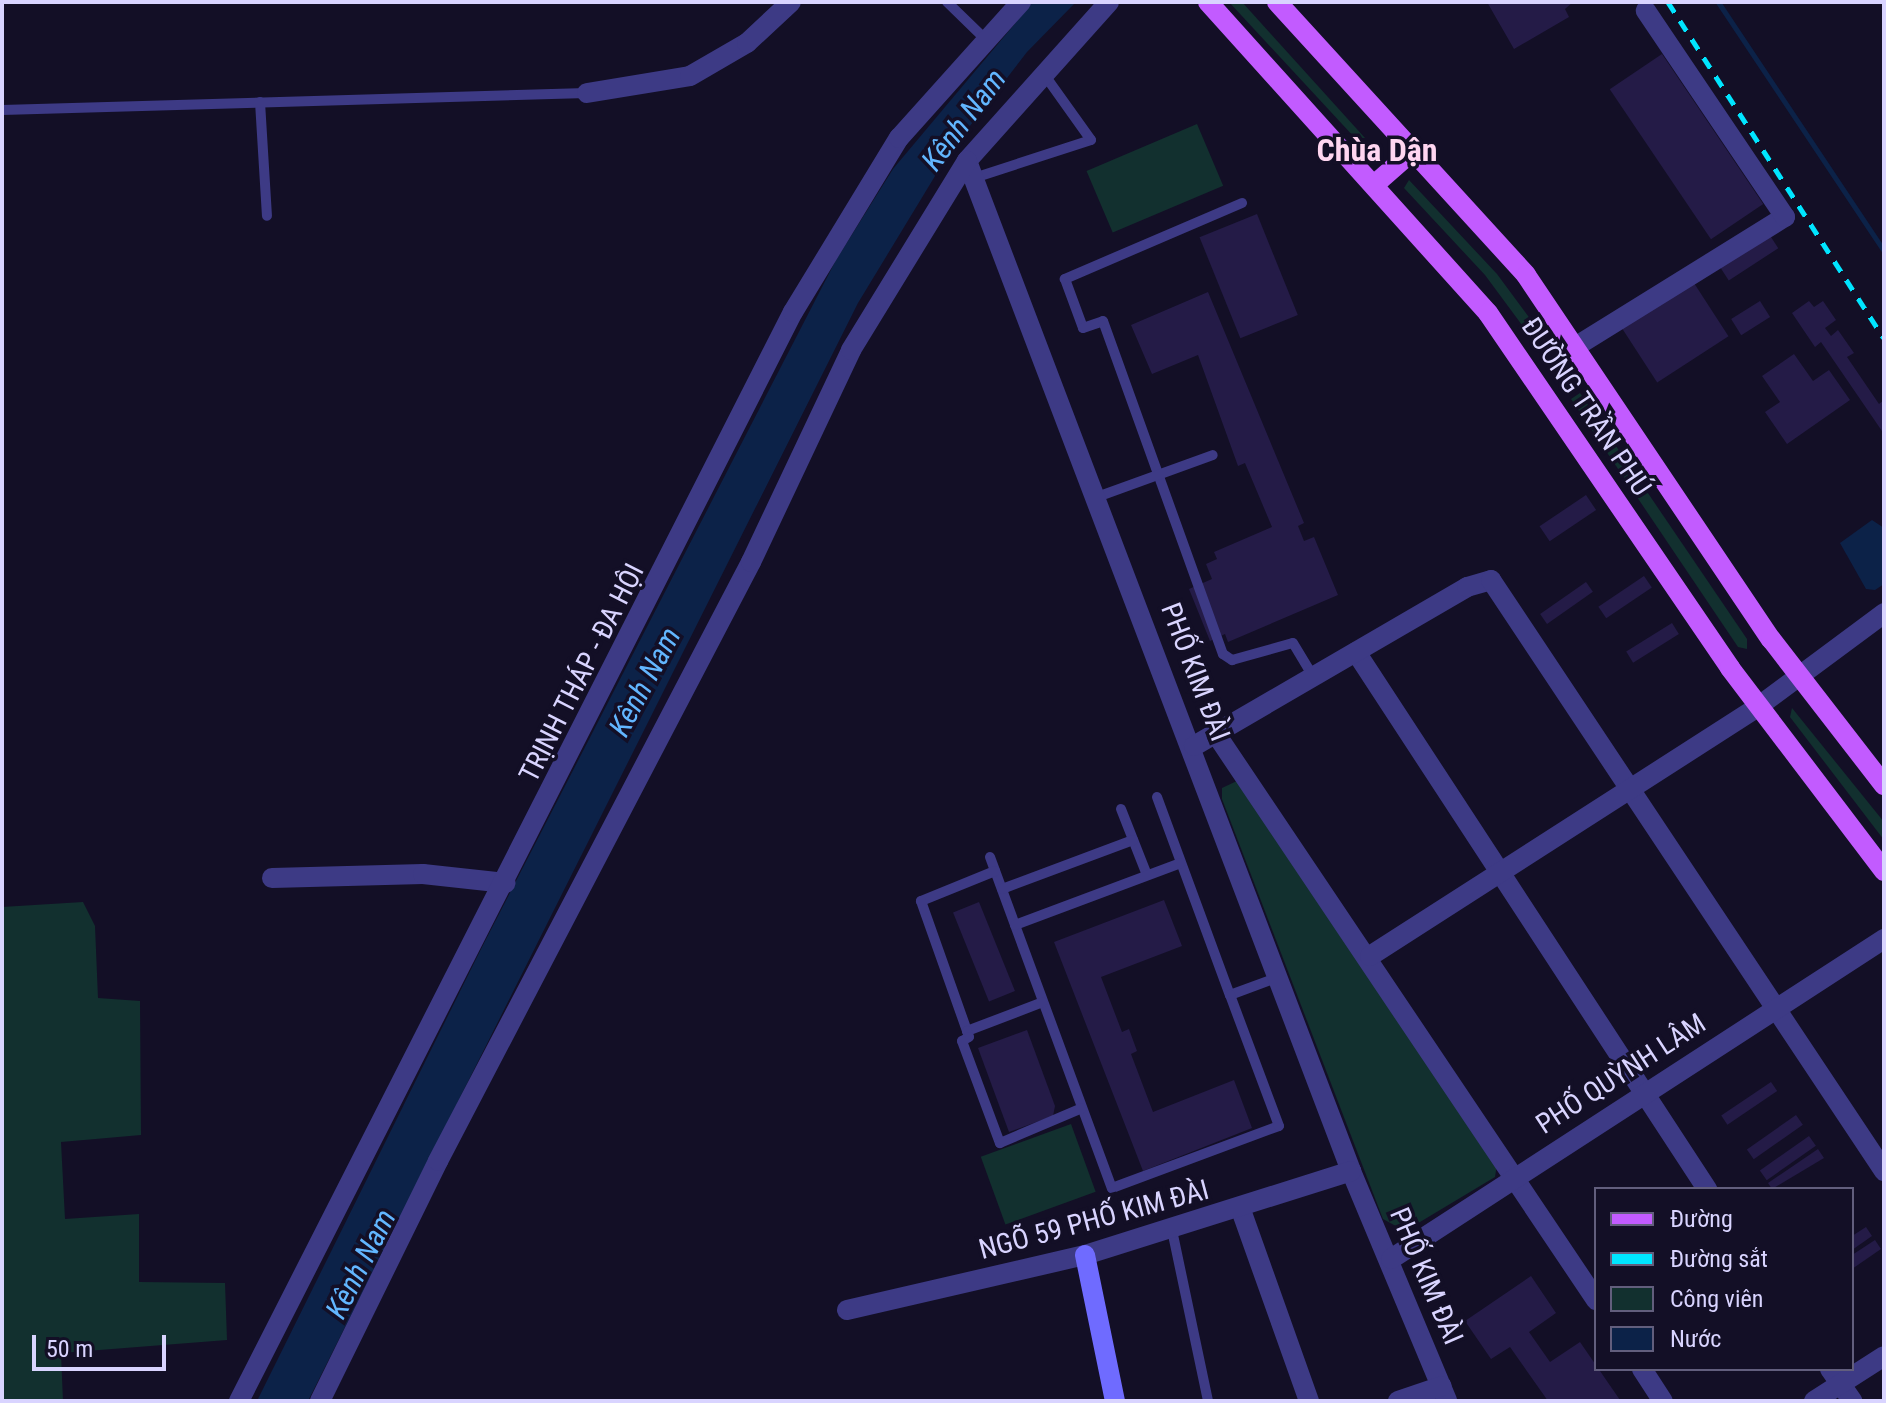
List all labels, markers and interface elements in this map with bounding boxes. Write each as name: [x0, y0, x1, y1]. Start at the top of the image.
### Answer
water label: Kênh Nam: [914, 62, 1014, 178]
district label: Chùa Dận: [1316, 131, 1438, 169]
street label: ĐƯỜNG TRẦN PHÚ: [1514, 311, 1658, 503]
street label: TRỊNH THÁP - ĐA HỘI: [512, 558, 652, 788]
street label: PHỐ KIM ĐÀI: [1153, 598, 1237, 746]
water label: Kênh Nam: [601, 621, 689, 743]
street label: PHỐ QUỲNH LÂM: [1530, 1007, 1712, 1141]
street label: NGÕ 59 PHỐ KIM ĐÀI: [975, 1173, 1213, 1267]
legend: [1594, 1187, 1854, 1371]
water label: Kênh Nam: [318, 1203, 404, 1325]
street label: PHỐ KIM ĐÀI: [1382, 1203, 1470, 1349]
text: Đường: [1670, 1205, 1733, 1233]
text: Đường sắt: [1670, 1245, 1768, 1273]
text: Công viên: [1670, 1285, 1763, 1313]
scale bar: [36, 1319, 170, 1369]
text: Nước: [1670, 1325, 1721, 1353]
text: 50 m: [46, 1335, 93, 1363]

